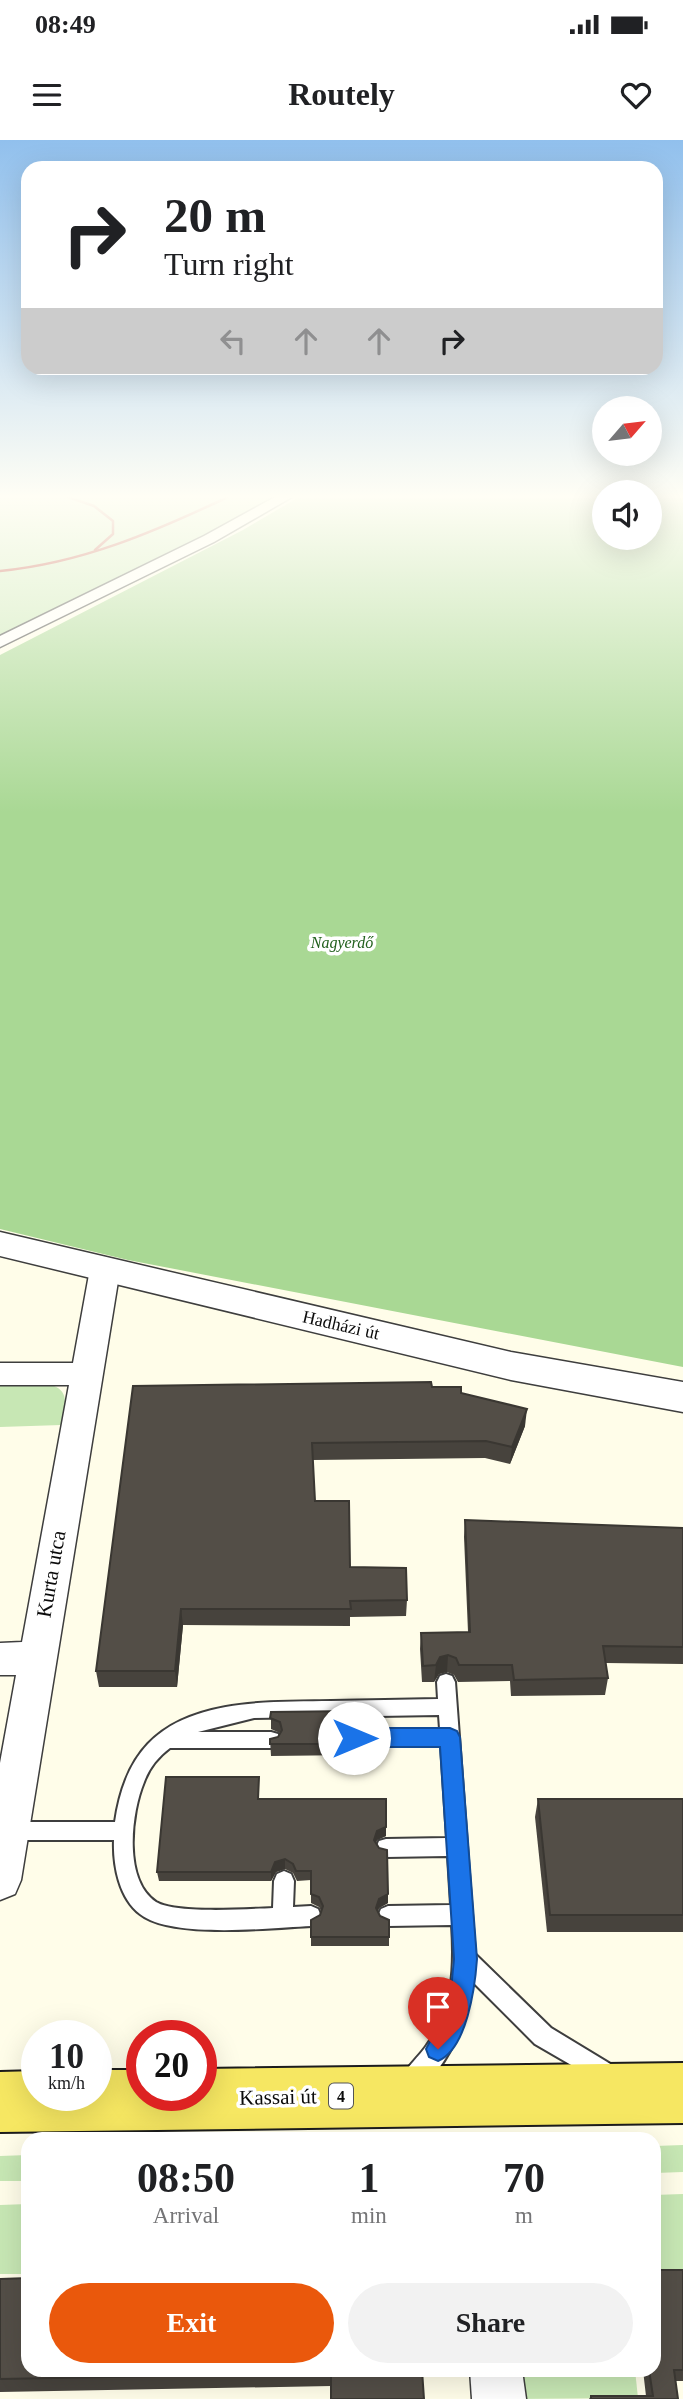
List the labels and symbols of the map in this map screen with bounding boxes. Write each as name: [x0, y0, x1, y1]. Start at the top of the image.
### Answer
north arrow: [592, 396, 662, 466]
park label: Nagyerdő: [310, 934, 374, 952]
street label: Hadházi út: [301, 1306, 381, 1344]
street label: Kurta utca: [32, 1528, 71, 1619]
position arrow: [317, 1701, 391, 1775]
pin: [408, 1977, 468, 2049]
speed limit sign: 20: [126, 2020, 217, 2111]
street label: Kassai út: [239, 2084, 317, 2110]
road number: 4: [329, 2084, 353, 2108]

